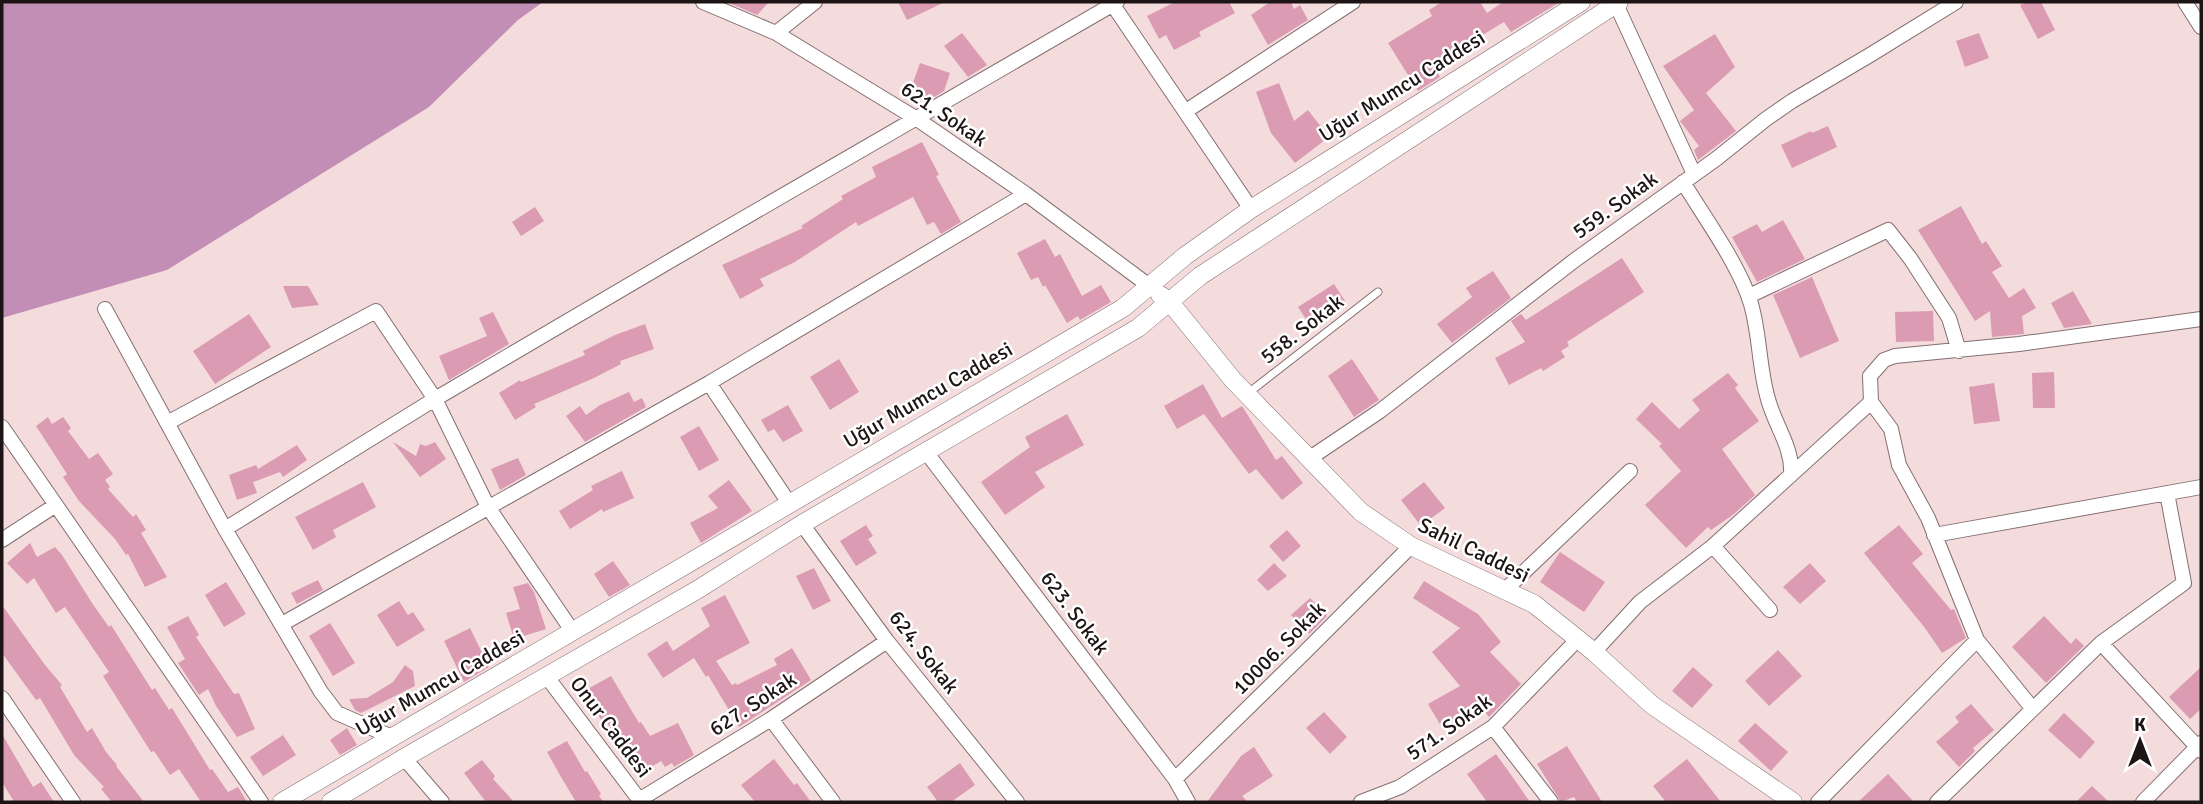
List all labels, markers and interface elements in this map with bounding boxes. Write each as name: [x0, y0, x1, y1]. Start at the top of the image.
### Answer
street label: Uğur Mumcu Caddesi: [1314, 24, 1490, 148]
street label: 621. Sokak: [896, 76, 992, 153]
street label: 559. Sokak: [1568, 165, 1663, 244]
street label: 558. Sokak: [1255, 288, 1349, 370]
street label: Uğur Mumcu Caddesi: [839, 336, 1017, 454]
street label: Sahil Caddesi: [1414, 512, 1534, 588]
street label: 623. Sokak: [1035, 566, 1115, 661]
street label: 10006. Sokak: [1227, 596, 1331, 700]
street label: 624. Sokak: [883, 605, 965, 699]
street label: Uğur Mumcu Caddesi: [351, 624, 529, 742]
street label: 627. Sokak: [705, 666, 802, 742]
street label: Onur Caddesi: [565, 671, 657, 783]
street label: 571. Sokak: [1401, 688, 1497, 766]
north arrow: [2105, 706, 2175, 776]
text: K: [2134, 713, 2146, 737]

